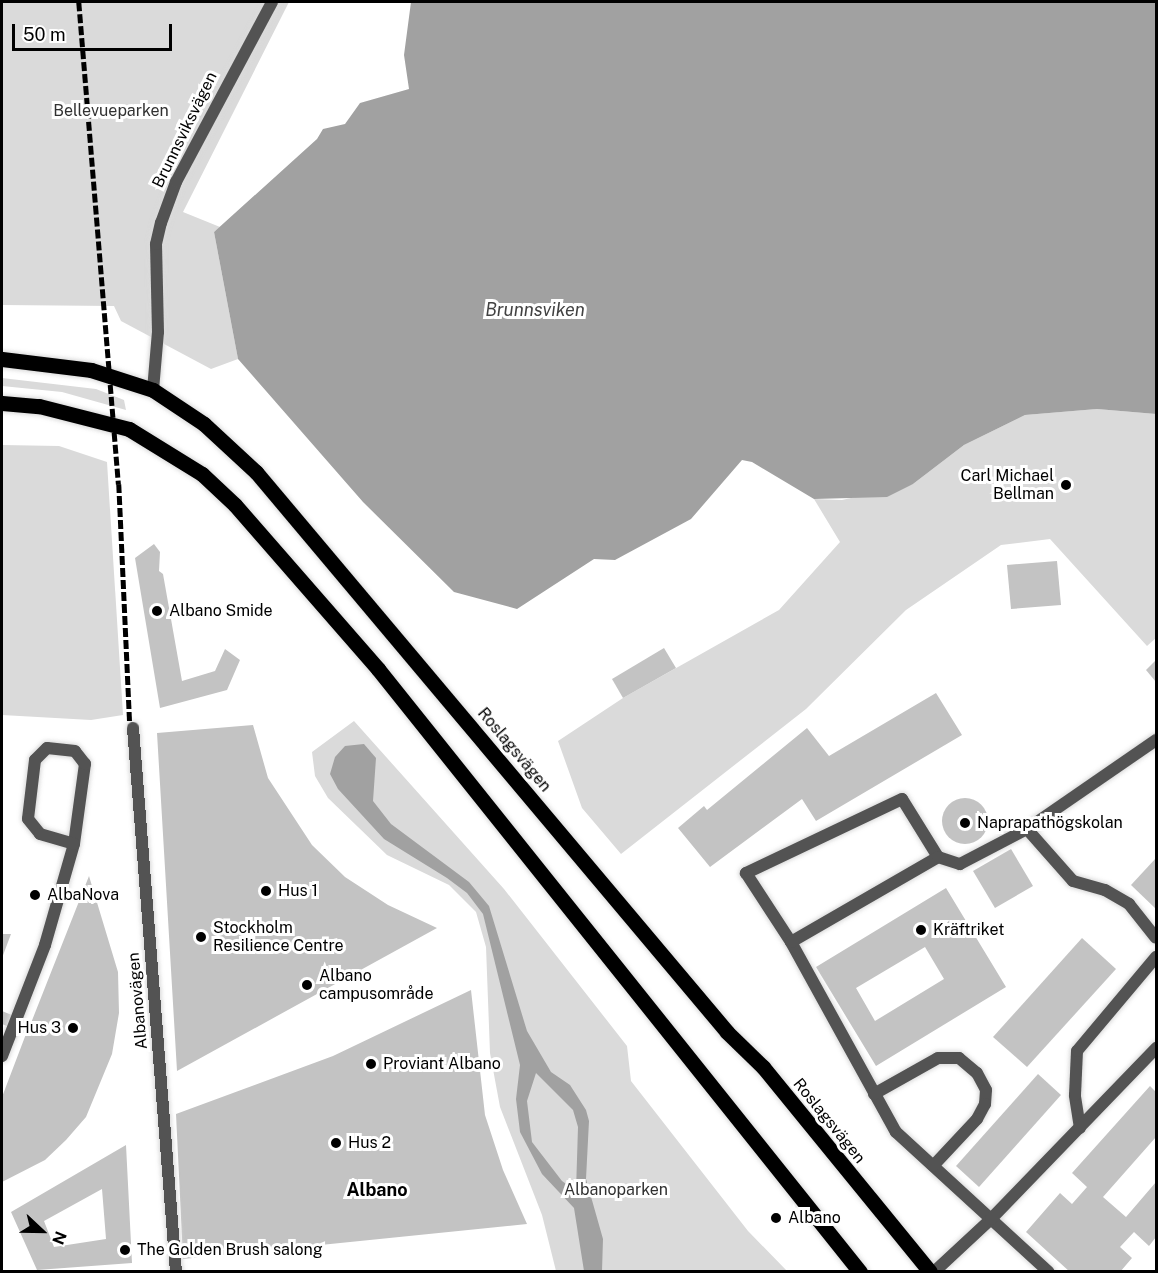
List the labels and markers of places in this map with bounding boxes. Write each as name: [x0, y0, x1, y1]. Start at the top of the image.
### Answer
place label: Carl Michael Bellman: [961, 466, 1054, 504]
marker: Carl Michael Bellman: [1059, 478, 1073, 492]
place label: Albano Smide: [169, 601, 273, 621]
marker: Albano Smide: [150, 604, 164, 618]
place label: Naprapathögskolan: [977, 813, 1123, 833]
marker: Naprapathögskolan: [958, 816, 972, 830]
place label: Hus 1: [278, 881, 318, 901]
marker: Hus 1: [259, 884, 273, 898]
place label: AlbaNova: [47, 885, 119, 905]
marker: AlbaNova: [28, 888, 42, 902]
place label: Stockholm Resilience Centre: [213, 918, 344, 956]
place label: Kräftriket: [933, 920, 1004, 940]
marker: Kräftriket: [914, 923, 928, 937]
marker: Stockholm Resilience Centre: [194, 930, 208, 944]
place label: Albano campusområde: [319, 966, 433, 1004]
marker: Albano campusområde: [300, 978, 314, 992]
place label: Hus 3: [17, 1018, 61, 1038]
marker: Hus 3: [66, 1021, 80, 1035]
place label: Proviant Albano: [383, 1054, 501, 1074]
marker: Proviant Albano: [364, 1057, 378, 1071]
place label: Hus 2: [348, 1133, 391, 1153]
marker: Hus 2: [329, 1136, 343, 1150]
place label: Albano: [788, 1208, 841, 1228]
marker: Albano: [769, 1211, 783, 1225]
place label: The Golden Brush salong: [137, 1240, 323, 1260]
marker: The Golden Brush salong: [118, 1243, 132, 1257]

